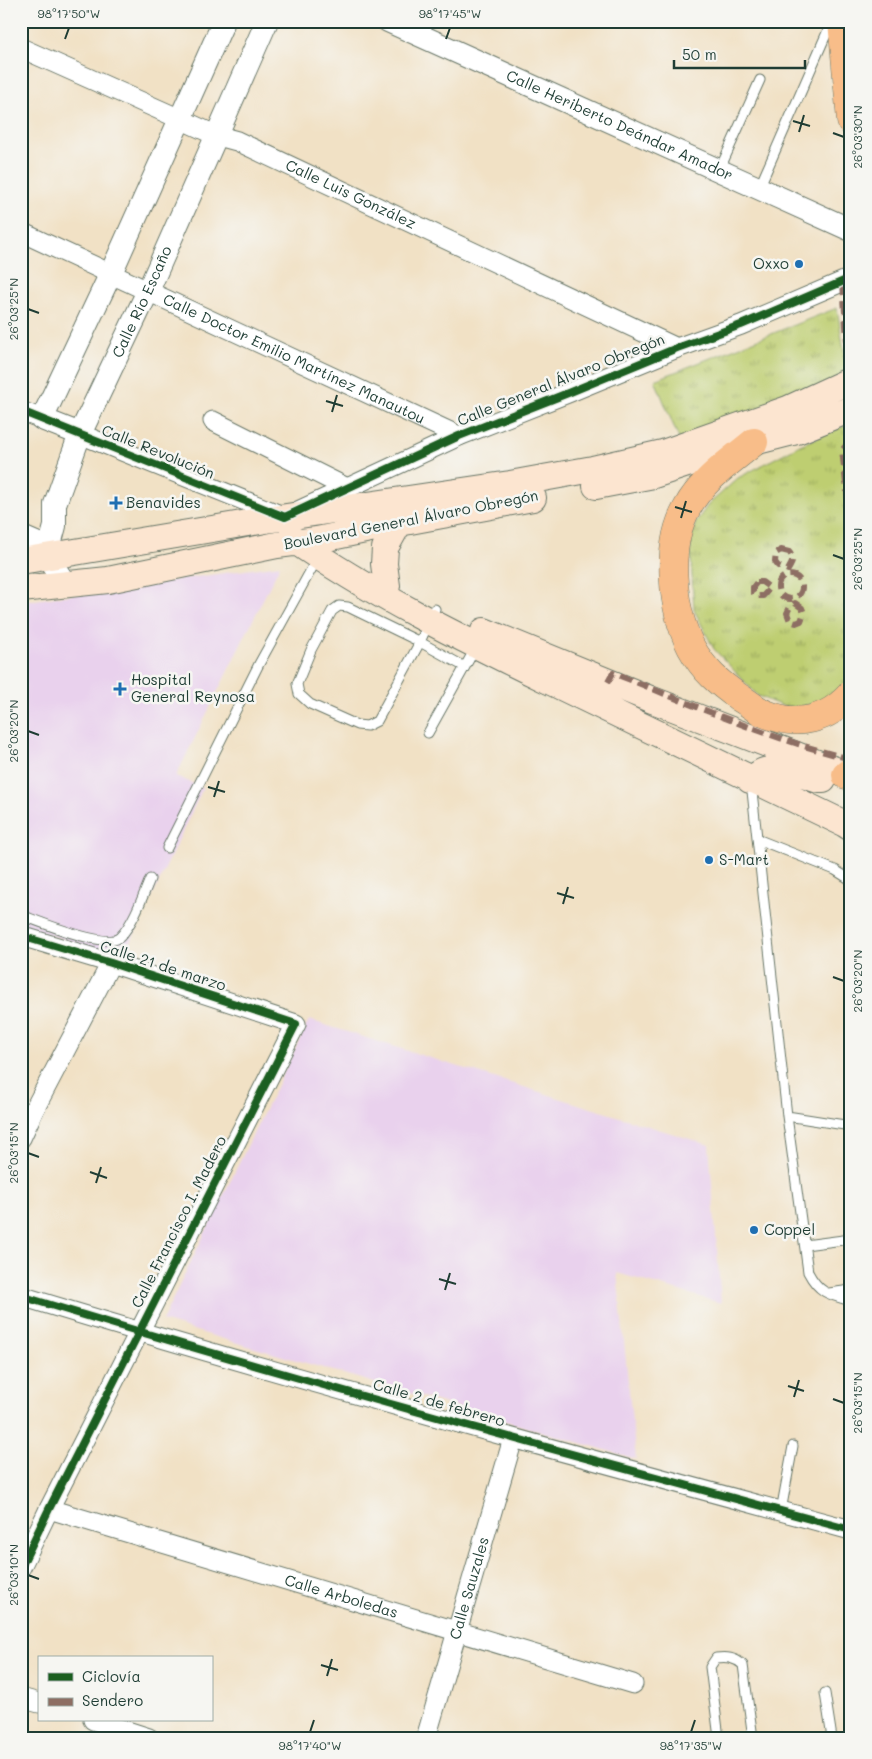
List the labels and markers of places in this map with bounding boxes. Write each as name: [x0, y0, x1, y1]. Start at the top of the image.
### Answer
place label: Oxxo: [753, 253, 789, 273]
marker: Oxxo: [793, 258, 805, 270]
place label: Benavides: [126, 492, 201, 512]
marker: Benavides: [110, 497, 122, 509]
place label: Hospital General Reynosa: [131, 669, 255, 706]
marker: Hospital General Reynosa: [113, 682, 127, 696]
place label: S-Mart: [719, 849, 769, 869]
marker: S-Mart: [703, 854, 715, 866]
place label: Coppel: [764, 1219, 815, 1239]
marker: Coppel: [748, 1224, 760, 1236]

